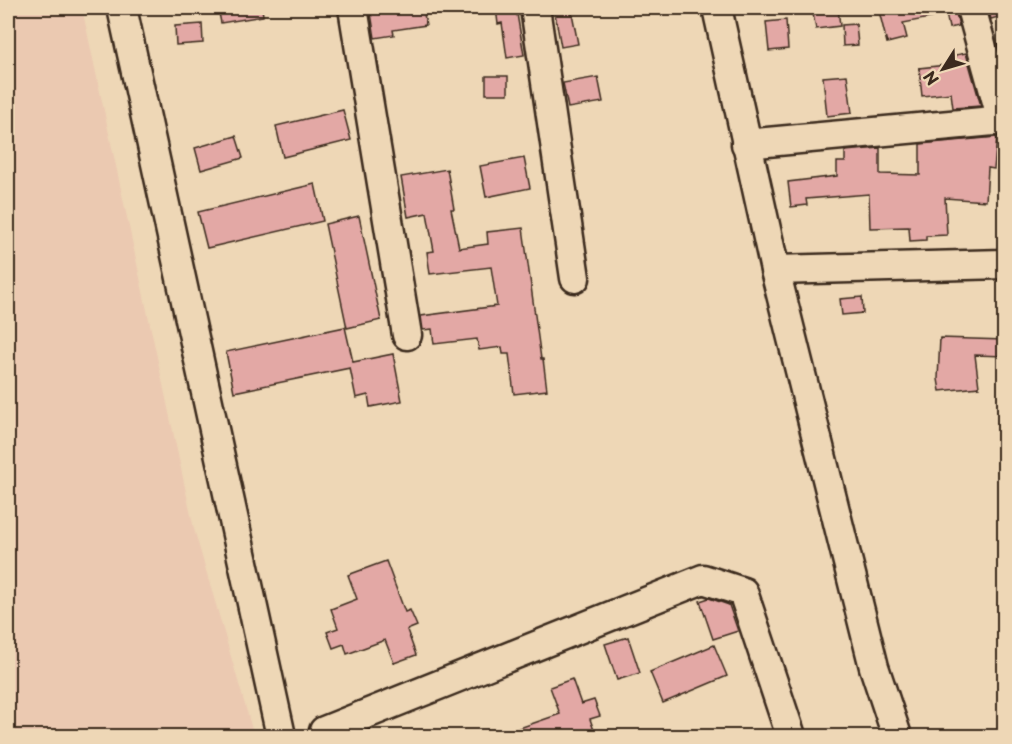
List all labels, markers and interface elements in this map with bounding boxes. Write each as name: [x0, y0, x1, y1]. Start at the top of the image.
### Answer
north arrow: [913, 39, 973, 99]
text: N: [917, 66, 944, 91]

